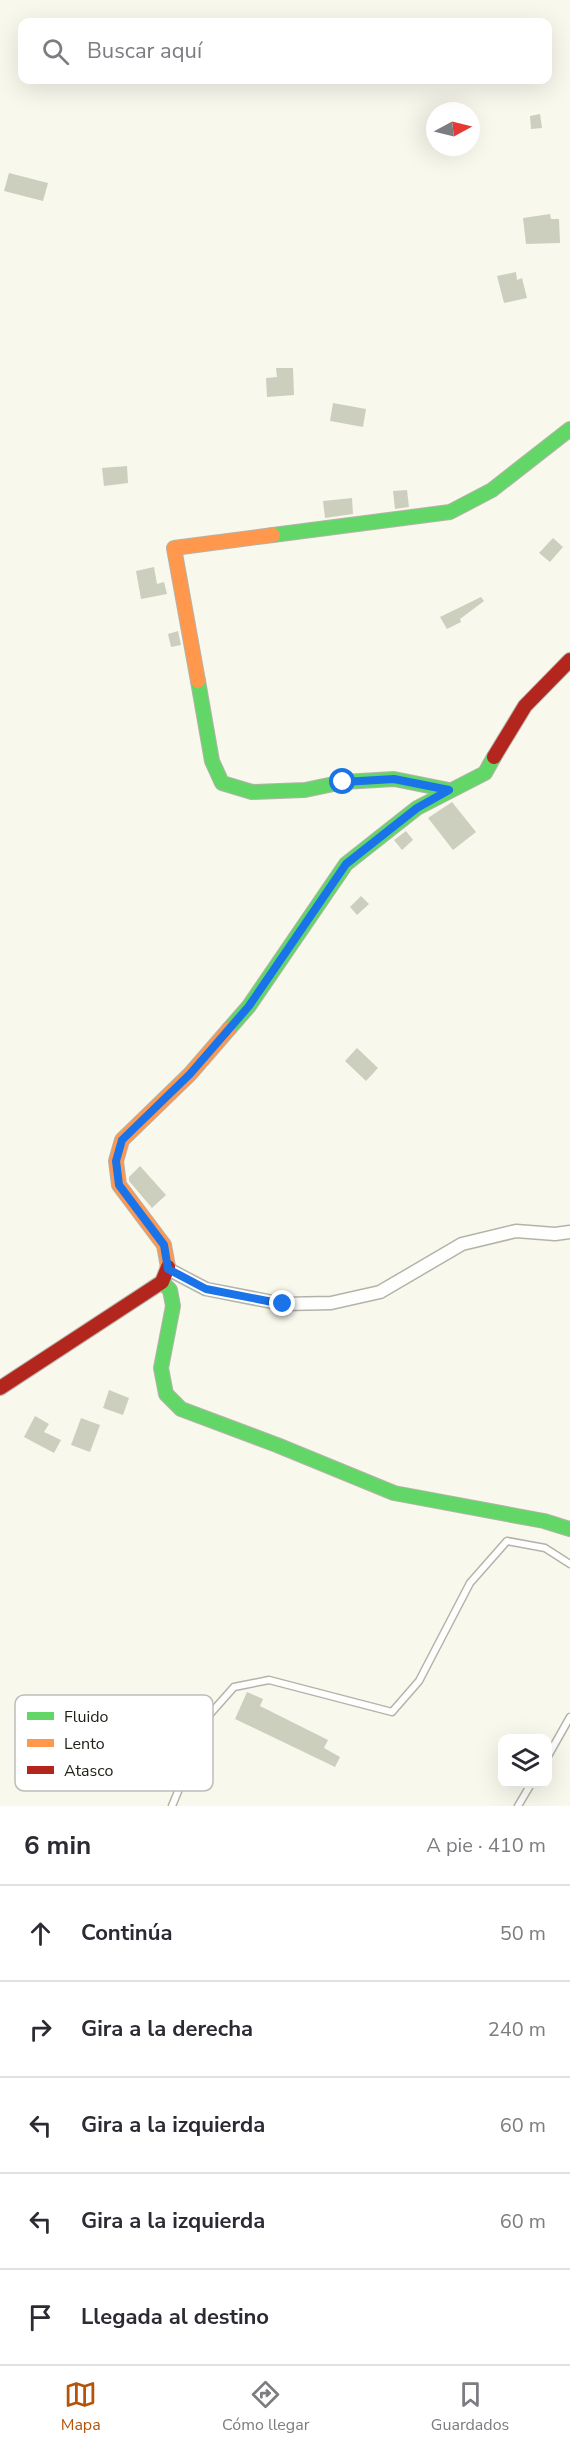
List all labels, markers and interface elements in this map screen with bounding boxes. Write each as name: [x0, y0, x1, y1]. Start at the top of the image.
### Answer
search box: [18, 18, 552, 84]
icon: search: [39, 35, 72, 68]
text: Buscar aquí: [87, 36, 202, 66]
north arrow: [426, 102, 480, 156]
route start: [329, 768, 355, 794]
route end: [269, 1290, 295, 1316]
legend: [15, 1695, 213, 1791]
text: Fluido: [64, 1706, 109, 1728]
text: Lento: [64, 1733, 105, 1755]
map controls: [498, 1734, 552, 1788]
button: layers: [498, 1734, 552, 1788]
text: Atasco: [64, 1760, 113, 1782]
text: 6 min: [24, 1828, 91, 1863]
text: A pie · 410 m: [426, 1832, 546, 1859]
icon: ahead: [24, 1917, 57, 1950]
text: Continúa: [81, 1918, 172, 1948]
text: 50 m: [500, 1920, 546, 1947]
icon: right: [24, 2013, 57, 2046]
text: Gira a la derecha: [81, 2014, 253, 2044]
text: 240 m: [488, 2016, 546, 2043]
icon: left: [24, 2109, 57, 2142]
text: Gira a la izquierda: [81, 2110, 265, 2140]
text: 60 m: [500, 2112, 546, 2139]
icon: left: [24, 2205, 57, 2238]
text: Gira a la izquierda: [81, 2206, 265, 2236]
text: 60 m: [500, 2208, 546, 2235]
icon: arrive: [24, 2301, 57, 2334]
text: Llegada al destino: [81, 2302, 269, 2332]
tab: Mapa: [61, 2378, 101, 2436]
tab: Cómo llegar: [222, 2378, 309, 2436]
tab: Guardados: [431, 2378, 509, 2436]

